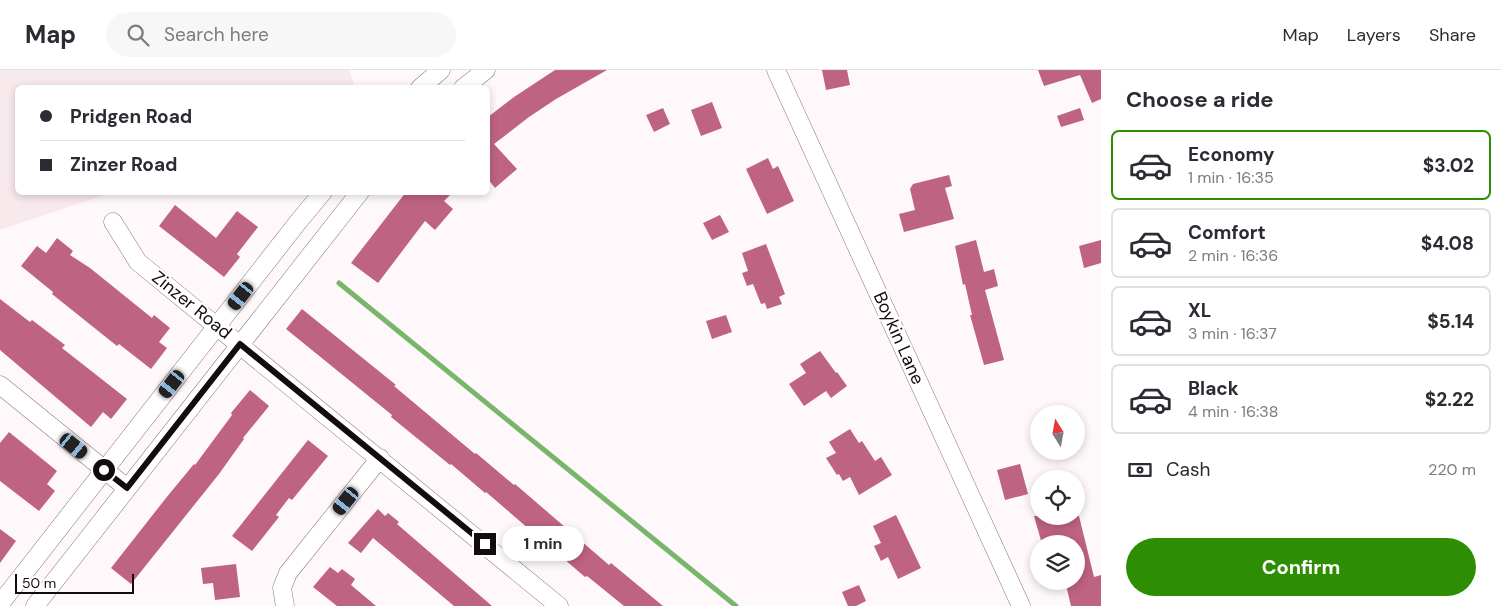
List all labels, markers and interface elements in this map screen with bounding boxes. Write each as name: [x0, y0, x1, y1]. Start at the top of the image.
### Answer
search box: [106, 12, 456, 57]
text: Map: [25, 19, 76, 50]
icon: search: [124, 21, 152, 49]
text: Search here: [164, 22, 269, 47]
text: Map: [1283, 23, 1319, 47]
text: Layers: [1347, 23, 1401, 47]
text: Share: [1429, 23, 1476, 47]
text: Choose a ride: [1126, 85, 1274, 114]
text: Pridgen Road: [70, 104, 192, 129]
text: Economy: [1188, 142, 1275, 167]
icon: car: [1128, 143, 1173, 188]
text: Zinzer Road: [70, 152, 177, 177]
text: $3.02: [1423, 153, 1474, 178]
text: 1 min · 16:35: [1188, 167, 1274, 188]
text: Comfort: [1188, 220, 1266, 245]
icon: car: [1128, 221, 1173, 266]
text: $4.08: [1421, 231, 1474, 256]
text: 2 min · 16:36: [1188, 245, 1278, 266]
street label: Zinzer Road: [147, 265, 237, 345]
car: [225, 280, 256, 312]
street label: Boykin Lane: [868, 288, 930, 388]
text: XL: [1188, 298, 1211, 323]
icon: car: [1128, 299, 1173, 344]
text: $5.14: [1427, 309, 1474, 334]
text: 3 min · 16:37: [1188, 323, 1277, 344]
car: [156, 368, 187, 400]
text: Black: [1188, 376, 1239, 401]
icon: car: [1128, 377, 1173, 422]
text: $2.22: [1425, 387, 1474, 412]
text: 4 min · 16:38: [1188, 401, 1278, 422]
north arrow: [1030, 405, 1085, 460]
map controls: [1030, 405, 1085, 590]
car: [57, 431, 90, 461]
icon: cash: [1126, 456, 1154, 484]
text: Cash: [1166, 457, 1210, 482]
route start: [93, 459, 115, 481]
text: 220 m: [1428, 459, 1476, 480]
button: locate: [1030, 470, 1085, 525]
car: [330, 485, 361, 517]
callout: 1 min: [502, 526, 585, 562]
route end: [474, 533, 496, 555]
text: 1 min: [524, 533, 562, 554]
button: layers: [1030, 535, 1085, 590]
button: Confirm: [1126, 538, 1476, 596]
scale bar: [15, 571, 134, 594]
text: 50 m: [22, 574, 56, 592]

